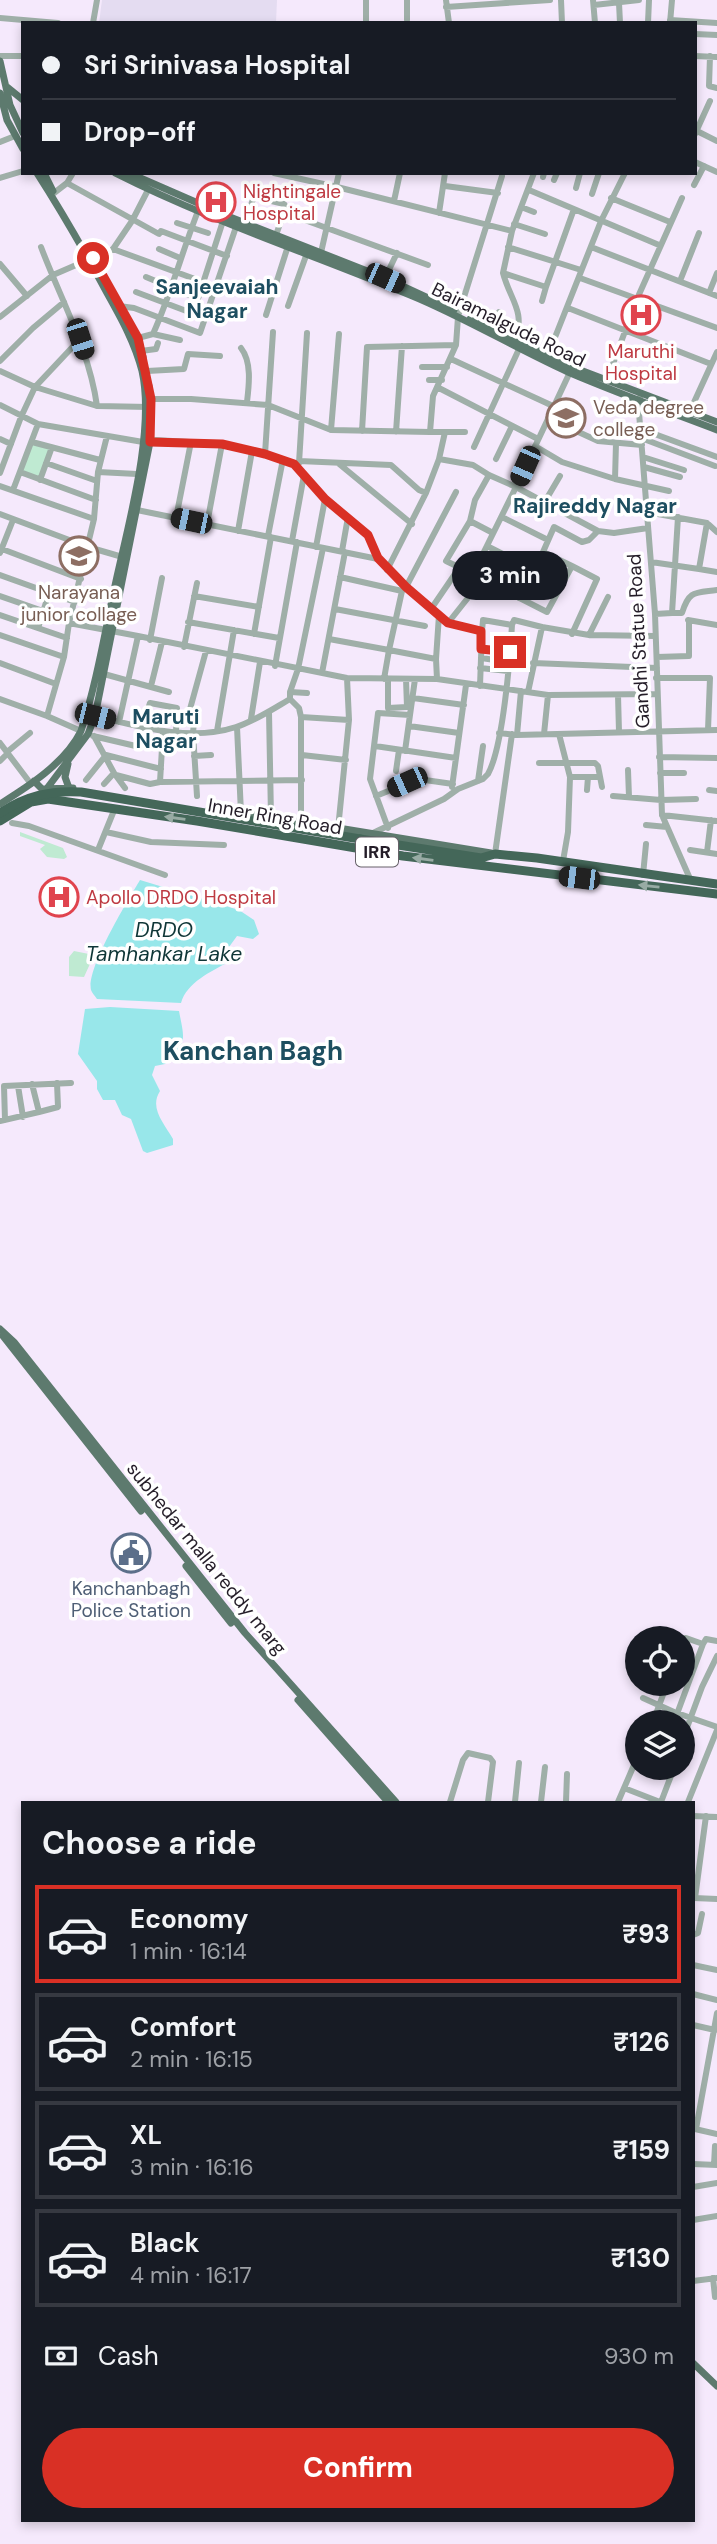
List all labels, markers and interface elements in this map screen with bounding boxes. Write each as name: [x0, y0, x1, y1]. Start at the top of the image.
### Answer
text: Sri Srinivasa Hospital: [84, 48, 350, 82]
text: Drop-off: [84, 115, 196, 149]
place label: Nightingale Hospital: [243, 179, 341, 226]
hospital icon: Nightingale Hospital: [195, 181, 237, 223]
route start: [77, 242, 109, 274]
car: [362, 260, 409, 296]
district label: Sanjeevaiah Nagar: [155, 273, 279, 325]
street label: Bairamalguda Road: [428, 276, 590, 373]
hospital icon: Maruthi Hospital: [620, 294, 662, 336]
car: [64, 316, 97, 362]
place label: Maruthi Hospital: [605, 339, 677, 386]
place label: Veda degree college: [593, 395, 704, 442]
school or university icon: Veda degree college: [545, 397, 587, 439]
car: [507, 443, 544, 489]
district label: Rajireddy Nagar: [513, 492, 677, 520]
car: [169, 506, 214, 536]
school or university icon: Narayana junior collage: [58, 535, 100, 577]
callout: 3 min: [452, 550, 568, 600]
street label: Gandhi Statue Road: [621, 553, 656, 729]
text: 3 min: [479, 560, 541, 590]
place label: Narayana junior collage: [20, 580, 137, 627]
route end: [494, 636, 526, 668]
car: [73, 701, 118, 731]
district label: Maruti Nagar: [132, 703, 200, 755]
car: [384, 764, 431, 800]
street label: Inner Ring Road: [206, 792, 344, 841]
one-way arrow: [164, 812, 186, 823]
road number: IRR: [356, 838, 398, 866]
one-way arrow: [412, 853, 434, 864]
car: [557, 865, 602, 891]
hospital icon: Apollo DRDO Hospital: [38, 876, 80, 918]
one-way arrow: [638, 880, 660, 891]
place label: Apollo DRDO Hospital: [86, 885, 276, 910]
water label: DRDO Tamhankar Lake: [86, 916, 242, 968]
district label: Kanchan Bagh: [163, 1034, 343, 1068]
street label: subhedar malla reddy marg: [121, 1457, 292, 1660]
public building icon: Kanchanbagh Police Station: [110, 1532, 152, 1574]
place label: Kanchanbagh Police Station: [71, 1576, 191, 1623]
map controls: [625, 1626, 695, 1780]
button: locate: [625, 1626, 695, 1696]
button: layers: [625, 1710, 695, 1780]
text: Choose a ride: [42, 1822, 257, 1864]
text: Economy: [130, 1902, 248, 1936]
icon: car: [46, 1903, 109, 1966]
text: ₹93: [622, 1917, 670, 1951]
text: 1 min · 16:14: [130, 1936, 247, 1966]
text: Comfort: [130, 2010, 236, 2044]
icon: car: [46, 2011, 109, 2074]
text: ₹126: [613, 2025, 670, 2059]
text: 2 min · 16:15: [130, 2044, 253, 2074]
text: XL: [130, 2118, 162, 2152]
icon: car: [46, 2119, 109, 2182]
text: ₹159: [612, 2133, 670, 2167]
text: 3 min · 16:16: [130, 2152, 254, 2182]
text: Black: [130, 2226, 200, 2260]
icon: car: [46, 2227, 109, 2290]
text: ₹130: [611, 2241, 670, 2275]
text: 4 min · 16:17: [130, 2260, 252, 2290]
icon: cash: [42, 2337, 80, 2375]
text: Cash: [98, 2339, 159, 2373]
text: 930 m: [604, 2341, 674, 2371]
button: Confirm: [42, 2428, 674, 2508]

